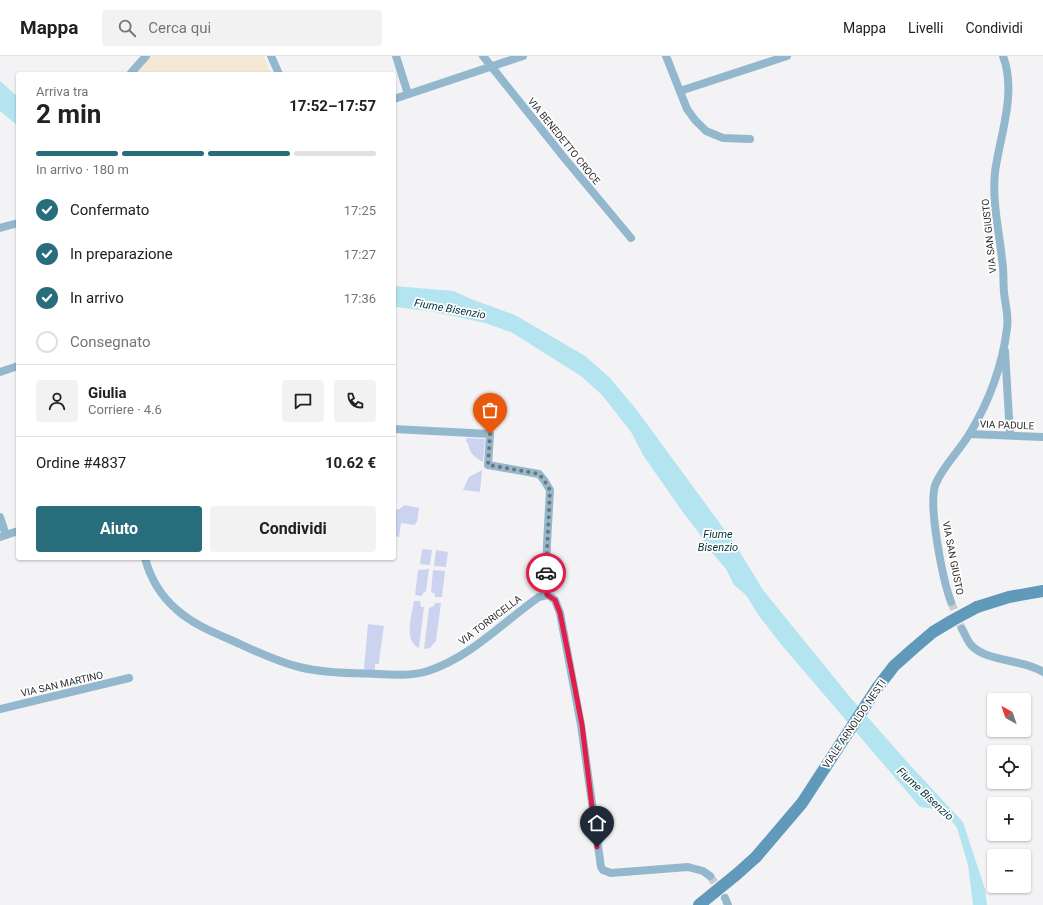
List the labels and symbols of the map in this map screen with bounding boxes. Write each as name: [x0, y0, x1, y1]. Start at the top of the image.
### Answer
street label: VIA BENEDETTO CROCE: [526, 95, 603, 187]
street label: VIA SAN GIUSTO: [980, 198, 998, 274]
water label: Fiume Bisenzio: [413, 296, 487, 322]
pin: [473, 393, 507, 434]
street label: VIA PADULE: [980, 419, 1035, 431]
street label: VIA SAN GIUSTO: [940, 520, 966, 596]
water label: Fiume Bisenzio: [698, 528, 738, 554]
courier: [526, 553, 566, 593]
street label: VIA TORRICELLA: [457, 593, 524, 647]
street label: VIA SAN MARTINO: [20, 669, 104, 699]
street label: VIALE ARNOLDO NESTI: [820, 678, 888, 770]
north arrow: [987, 693, 1031, 737]
water label: Fiume Bisenzio: [894, 765, 956, 823]
pin: [580, 806, 614, 847]

